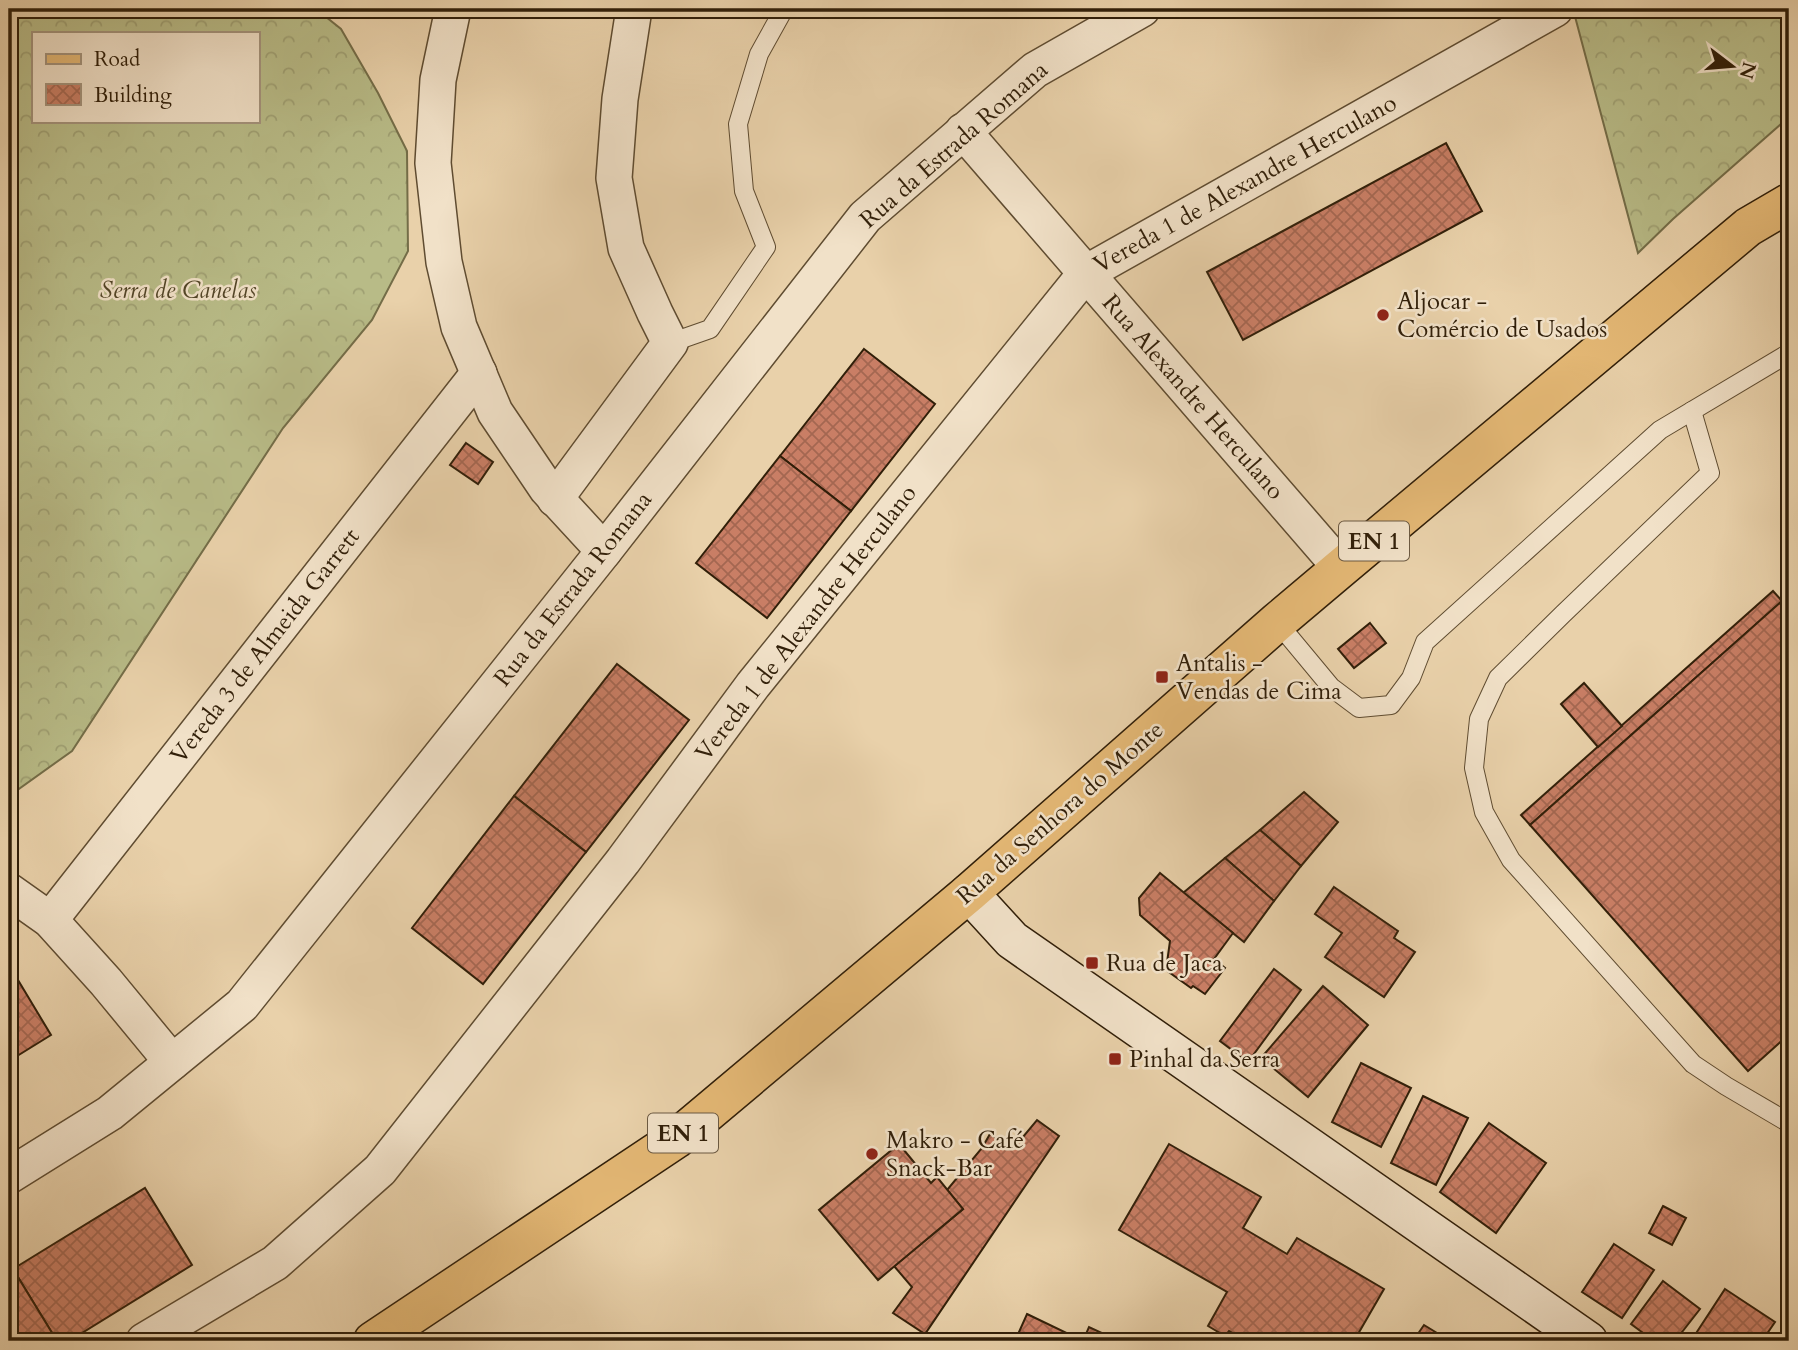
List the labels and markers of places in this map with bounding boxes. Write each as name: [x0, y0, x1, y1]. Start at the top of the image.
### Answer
place label: Aljocar - Comércio de Usados: [1397, 285, 1607, 346]
marker: Aljocar - Comércio de Usados: [1375, 307, 1391, 323]
place label: Antalis - Vendas de Cima: [1176, 647, 1342, 708]
marker: Antalis - Vendas de Cima: [1154, 669, 1170, 685]
place label: Rua de Jaca: [1106, 947, 1223, 980]
marker: Rua de Jaca: [1084, 955, 1100, 971]
place label: Pinhal da Serra: [1129, 1043, 1281, 1076]
marker: Pinhal da Serra: [1107, 1051, 1123, 1067]
place label: Makro - Café Snack-Bar: [886, 1124, 1024, 1185]
marker: Makro - Café Snack-Bar: [864, 1146, 880, 1162]

